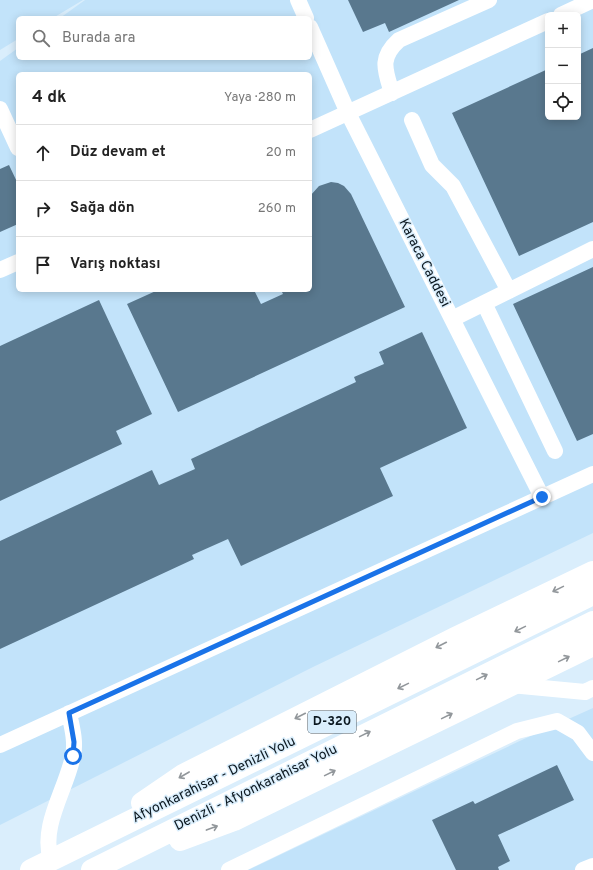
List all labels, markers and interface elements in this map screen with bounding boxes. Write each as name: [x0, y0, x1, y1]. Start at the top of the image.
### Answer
map controls: [545, 12, 581, 120]
button: +: [545, 12, 581, 48]
search box: [16, 16, 312, 60]
icon: search: [30, 27, 52, 49]
text: Burada ara: [62, 29, 135, 48]
button: −: [545, 48, 581, 84]
button: locate: [545, 84, 581, 120]
text: 4 dk: [32, 87, 67, 109]
text: Yaya · 280 m: [224, 90, 296, 106]
icon: ahead: [32, 142, 54, 164]
text: Düz devam et: [70, 143, 166, 162]
text: 20 m: [266, 145, 296, 161]
icon: right: [32, 198, 54, 220]
text: Sağa dön: [70, 199, 135, 218]
text: 260 m: [258, 201, 296, 217]
street label: Karaca Caddesi: [394, 216, 454, 310]
icon: arrive: [32, 254, 54, 276]
text: Varış noktası: [70, 255, 161, 274]
route end: [533, 488, 551, 506]
one-way arrow: [552, 586, 564, 593]
one-way arrow: [515, 626, 527, 633]
one-way arrow: [435, 642, 447, 649]
one-way arrow: [557, 655, 569, 663]
one-way arrow: [475, 673, 487, 680]
one-way arrow: [398, 683, 410, 690]
road number: D-320: [308, 711, 356, 733]
one-way arrow: [440, 712, 452, 720]
one-way arrow: [294, 713, 306, 720]
one-way arrow: [359, 730, 371, 738]
street label: Afyonkarahisar - Denizli Yolu: [129, 733, 299, 827]
street label: Denizli - Afyonkarahisar Yolu: [172, 741, 340, 835]
route start: [64, 747, 82, 765]
one-way arrow: [324, 769, 336, 776]
one-way arrow: [178, 772, 190, 780]
one-way arrow: [205, 824, 218, 831]

